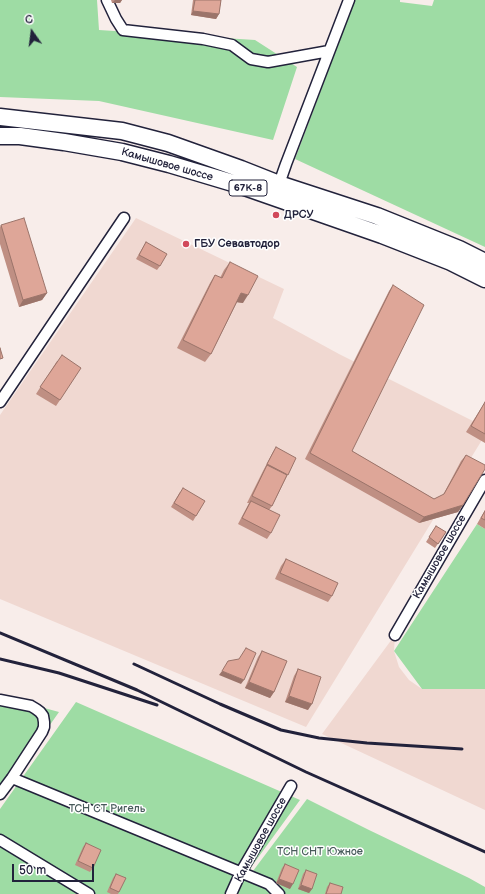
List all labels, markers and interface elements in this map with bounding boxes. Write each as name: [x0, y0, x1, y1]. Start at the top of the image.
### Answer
north arrow: [12, 12, 52, 52]
text: С: [24, 13, 34, 27]
street label: Камышовое шоссе: [120, 146, 214, 184]
road number: 67К-8: [229, 180, 267, 196]
place label: ДРСУ: [284, 208, 313, 222]
marker: ДРСУ: [271, 210, 281, 220]
place label: ГБУ Севавтодор: [194, 237, 280, 251]
marker: ГБУ Севавтодор: [181, 239, 191, 249]
street label: Камышовое шоссе: [411, 513, 469, 601]
street label: Камышовое шоссе: [232, 795, 290, 885]
park label: ТСН СТ Ригель: [69, 802, 145, 816]
park label: ТСН СНТ Южное: [277, 845, 363, 859]
scale bar: [14, 856, 96, 882]
text: 50 m: [19, 863, 46, 878]

